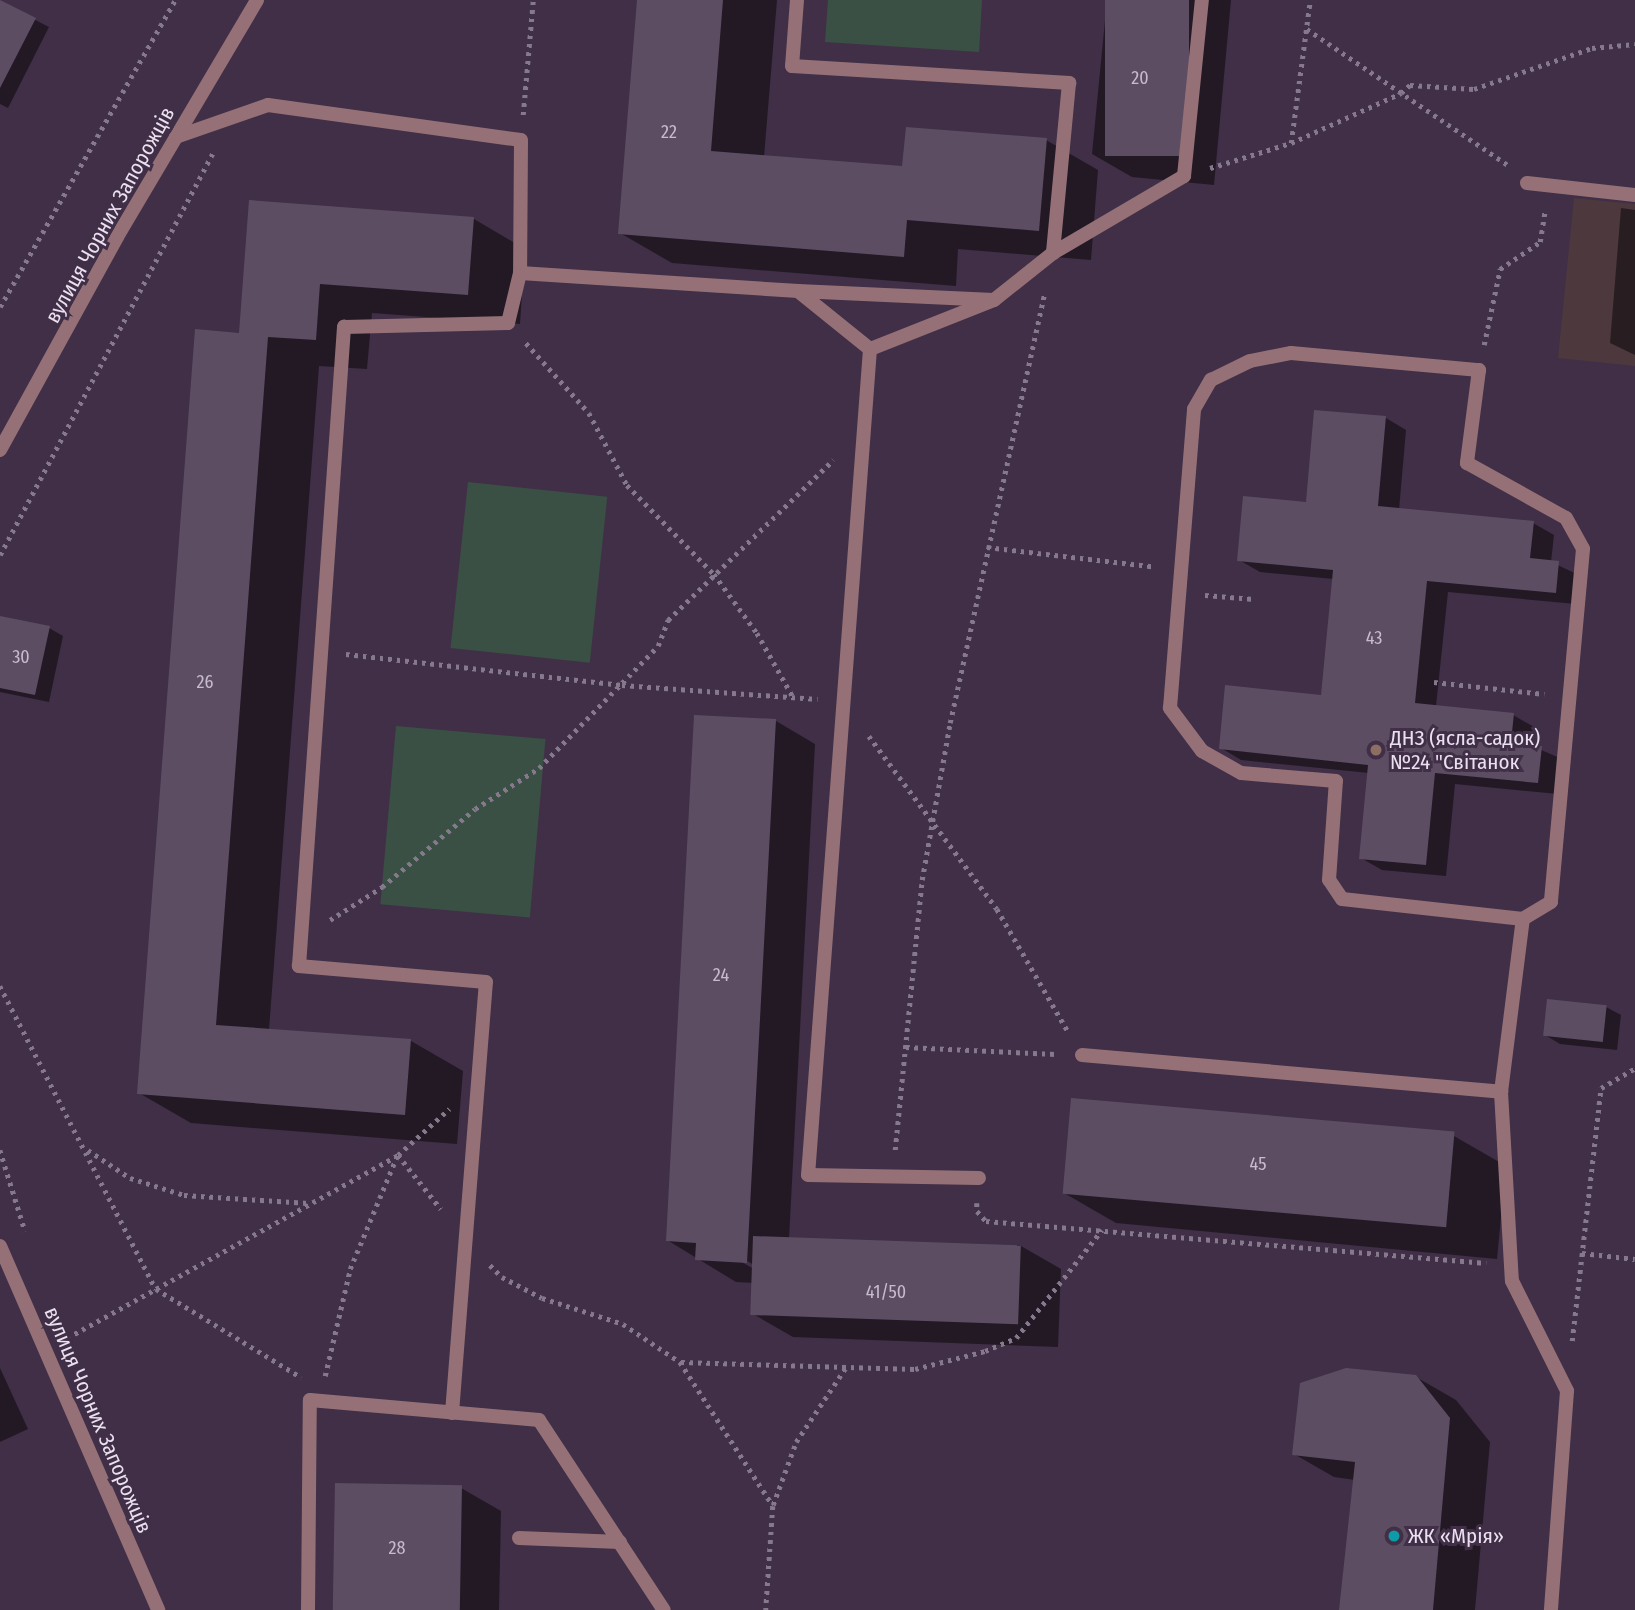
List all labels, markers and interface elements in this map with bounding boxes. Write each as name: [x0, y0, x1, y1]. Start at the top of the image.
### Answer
house number: 20: [1131, 67, 1149, 89]
street label: вулиця Чорних Запорожців: [40, 103, 180, 327]
house number: 22: [661, 121, 677, 143]
house number: 43: [1366, 627, 1382, 649]
house number: 30: [12, 646, 30, 668]
house number: 26: [197, 671, 213, 693]
place label: ДНЗ (ясла-садок) №24 "Світанок: [1390, 725, 1540, 775]
marker: ДНЗ (ясла-садок) №24 "Світанок: [1368, 742, 1384, 758]
house number: 24: [713, 964, 729, 986]
house number: 45: [1250, 1153, 1266, 1175]
house number: 41/50: [866, 1281, 906, 1303]
street label: вулиця Чорних Запорожців: [39, 1303, 157, 1537]
place label: ЖК «Мрія»: [1408, 1523, 1504, 1549]
marker: ЖК «Мрія»: [1386, 1528, 1402, 1544]
house number: 28: [389, 1537, 405, 1559]

